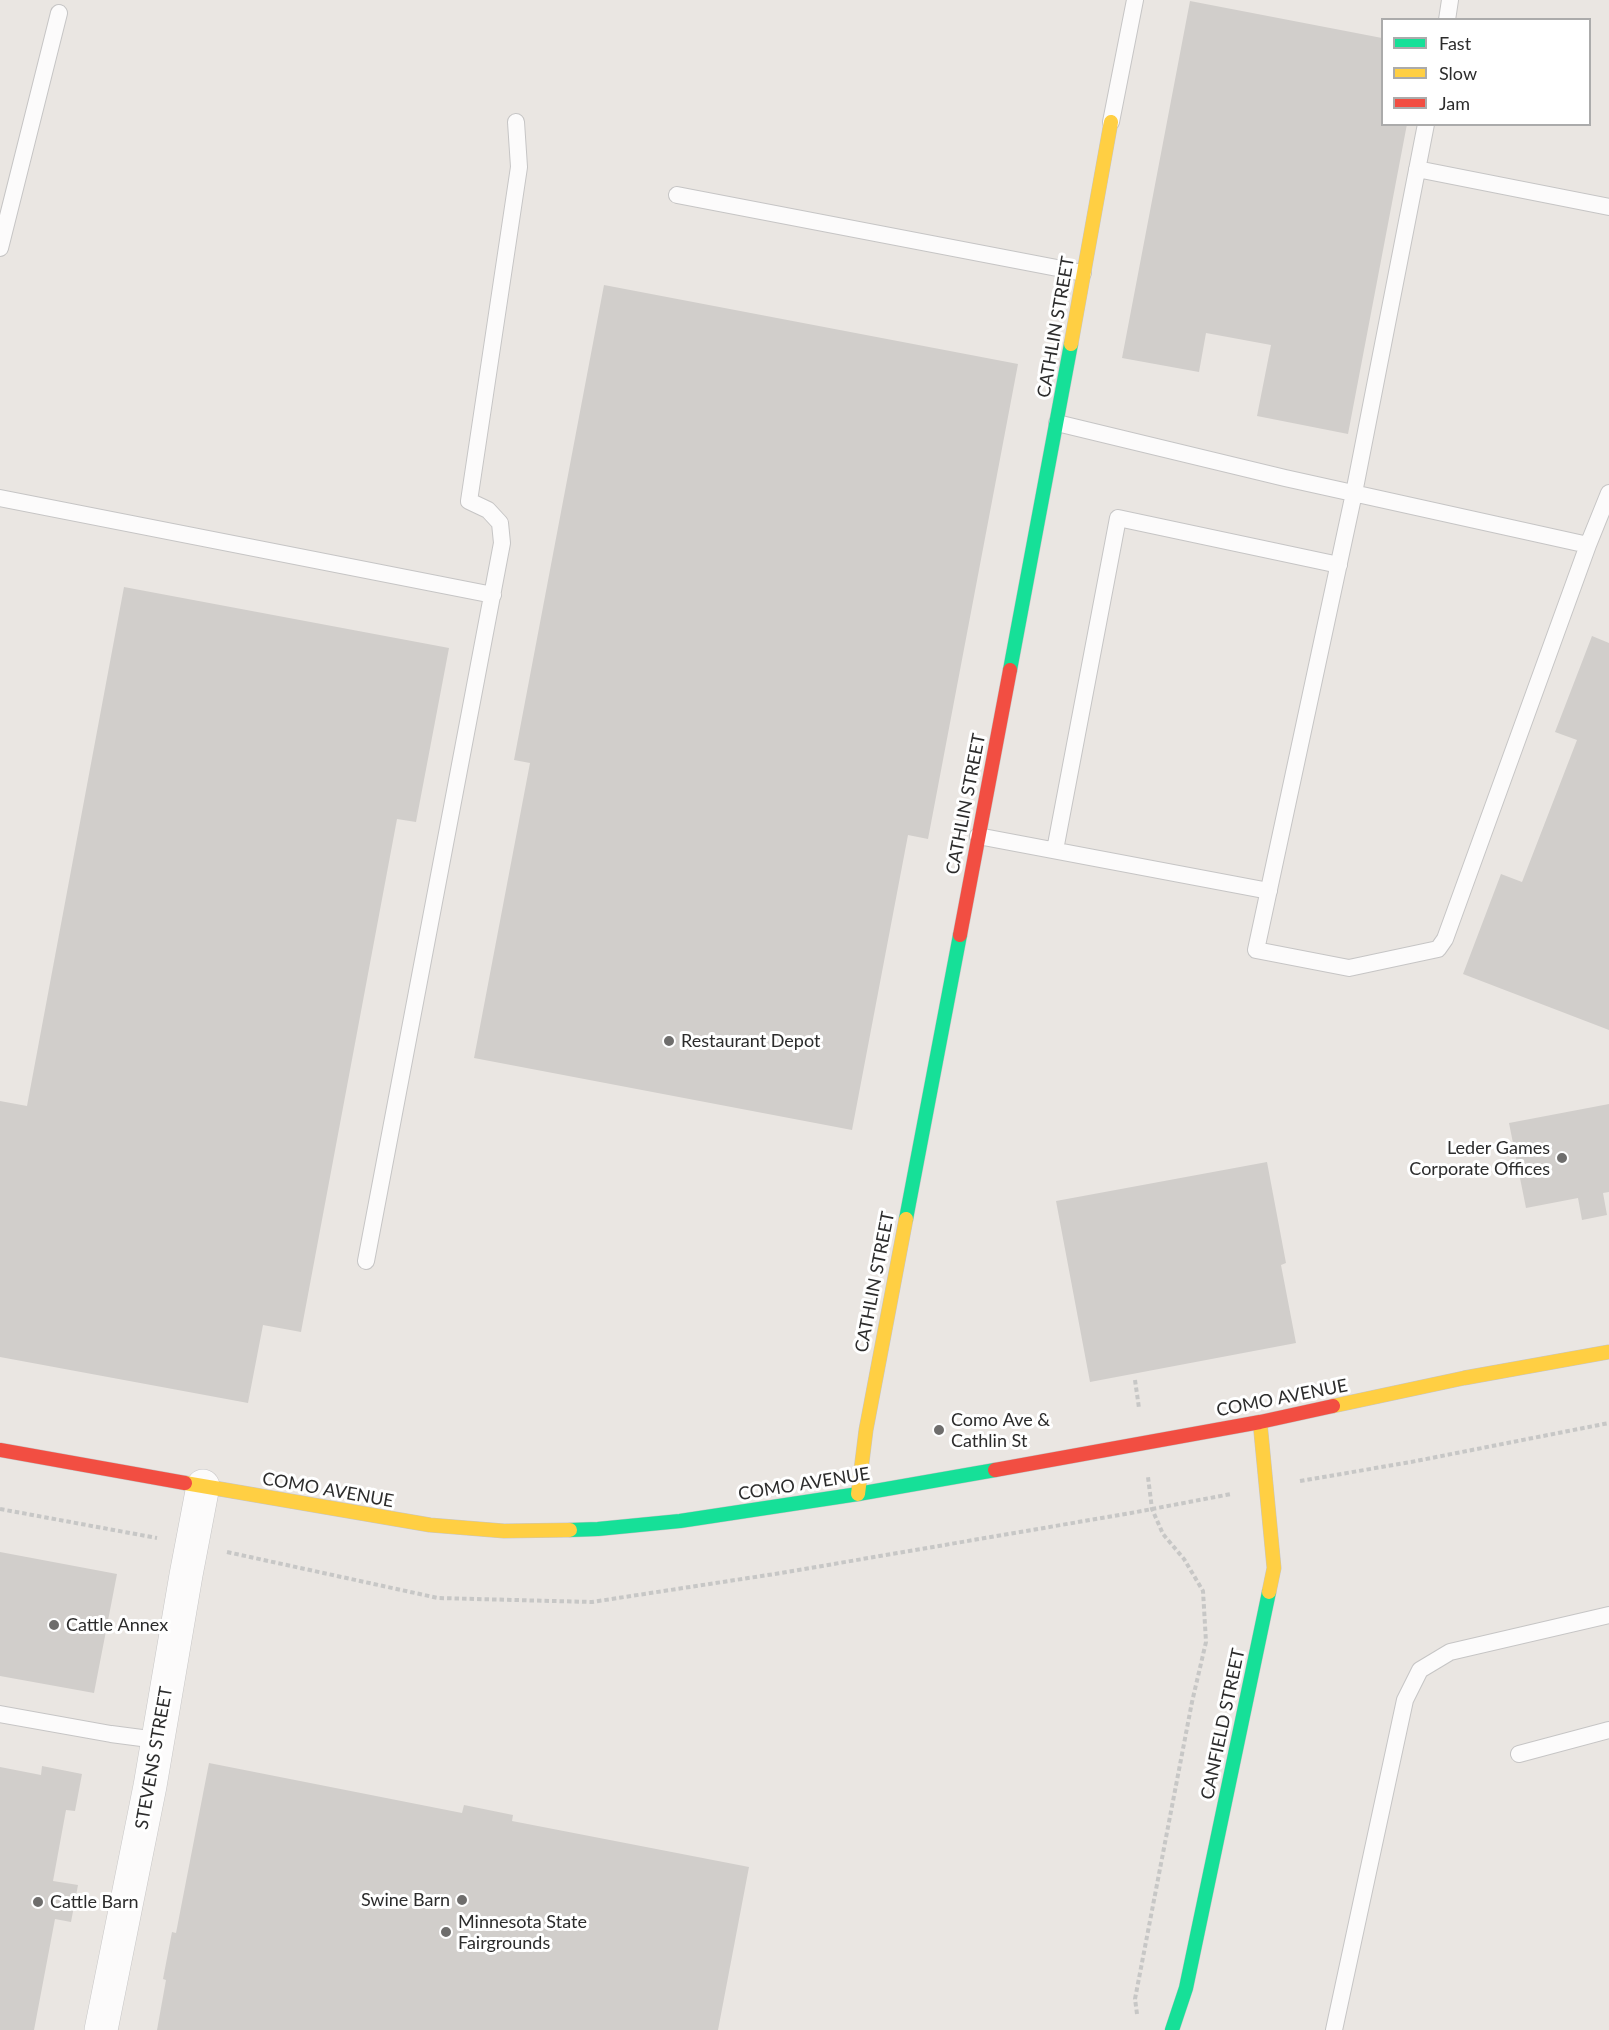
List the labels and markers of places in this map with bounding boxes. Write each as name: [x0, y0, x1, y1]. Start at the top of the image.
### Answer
place label: Restaurant Depot: [681, 1030, 820, 1052]
marker: Restaurant Depot: [662, 1034, 676, 1048]
place label: Leder Games Corporate Offices: [1409, 1137, 1550, 1180]
marker: Leder Games Corporate Offices: [1555, 1151, 1569, 1165]
place label: Como Ave & Cathlin St: [951, 1409, 1050, 1452]
marker: Como Ave & Cathlin St: [932, 1423, 946, 1437]
place label: Cattle Annex: [66, 1614, 168, 1636]
marker: Cattle Annex: [47, 1618, 61, 1632]
place label: Swine Barn: [361, 1889, 450, 1911]
place label: Cattle Barn: [50, 1891, 139, 1913]
marker: Swine Barn: [455, 1893, 469, 1907]
marker: Cattle Barn: [31, 1895, 45, 1909]
place label: Minnesota State Fairgrounds: [458, 1911, 587, 1954]
marker: Minnesota State Fairgrounds: [439, 1925, 453, 1939]

